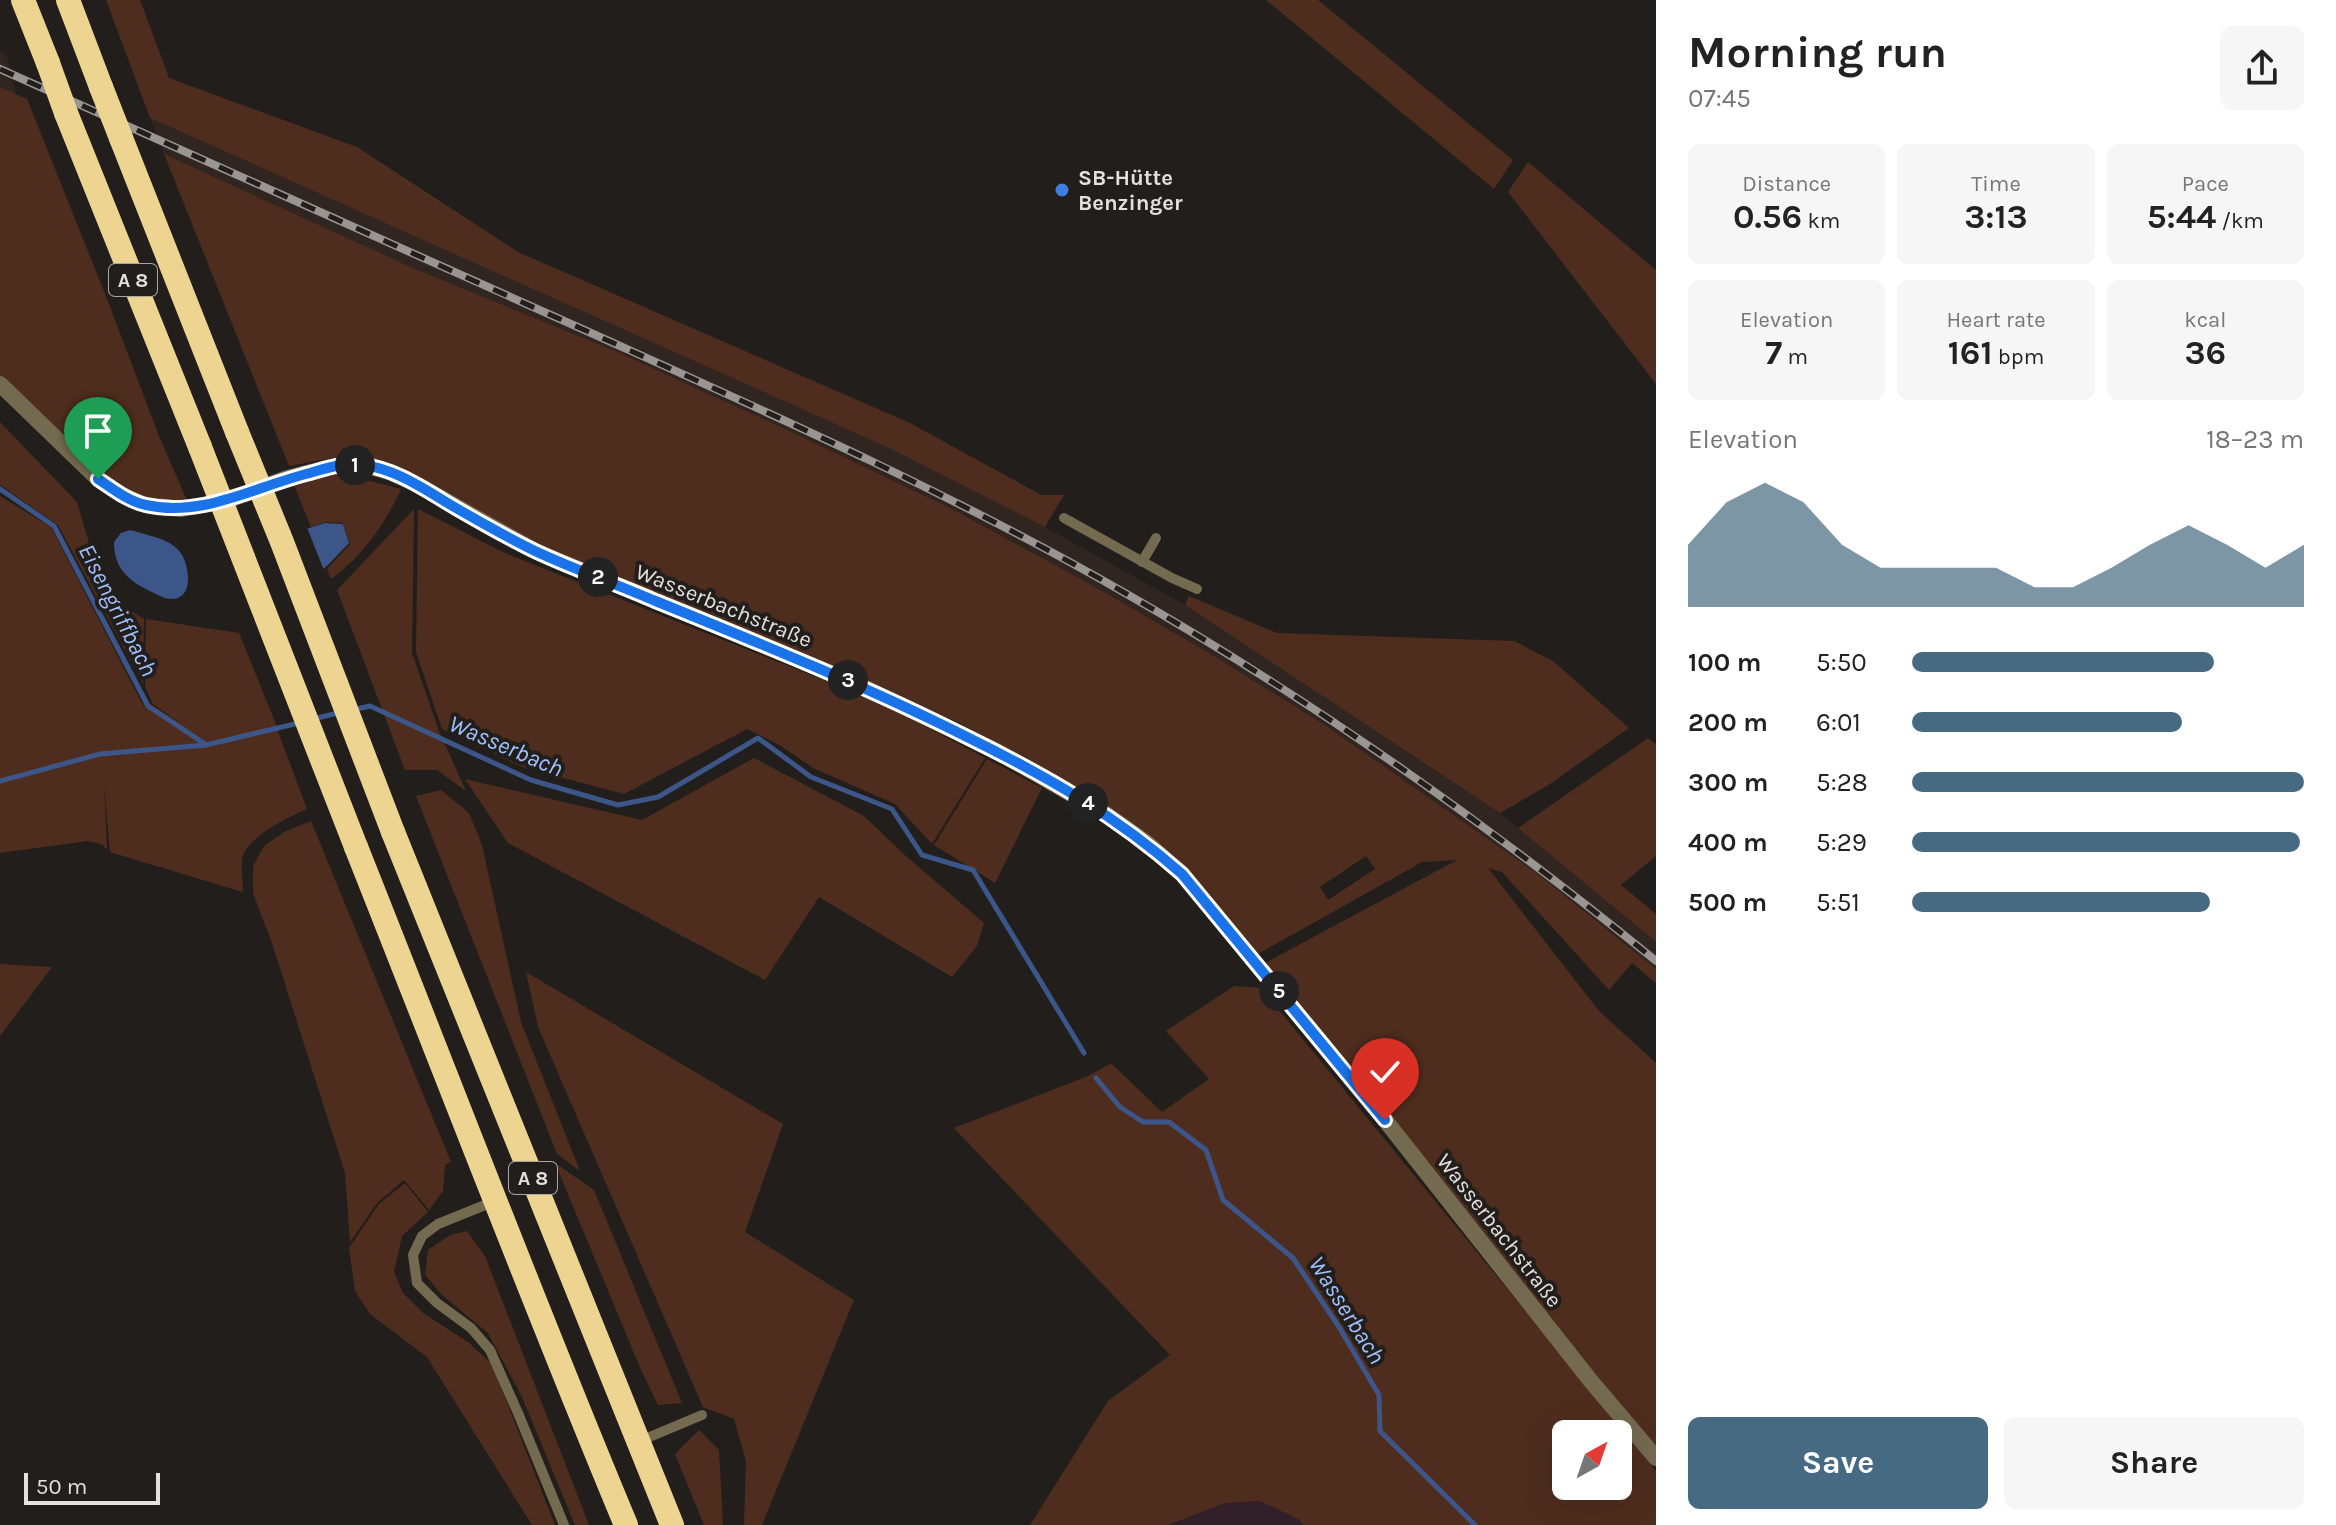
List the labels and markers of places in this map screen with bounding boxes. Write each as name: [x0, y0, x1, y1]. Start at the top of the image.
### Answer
place label: SB-Hütte Benzinger: [1078, 165, 1183, 216]
marker: SB-Hütte Benzinger: [1053, 181, 1071, 199]
pin: [64, 397, 132, 479]
pin: 1: [335, 445, 375, 485]
pin: 2: [578, 557, 618, 597]
pin: 3: [828, 660, 868, 700]
pin: 4: [1068, 783, 1108, 823]
pin: 5: [1259, 971, 1299, 1011]
pin: [1351, 1038, 1419, 1120]

